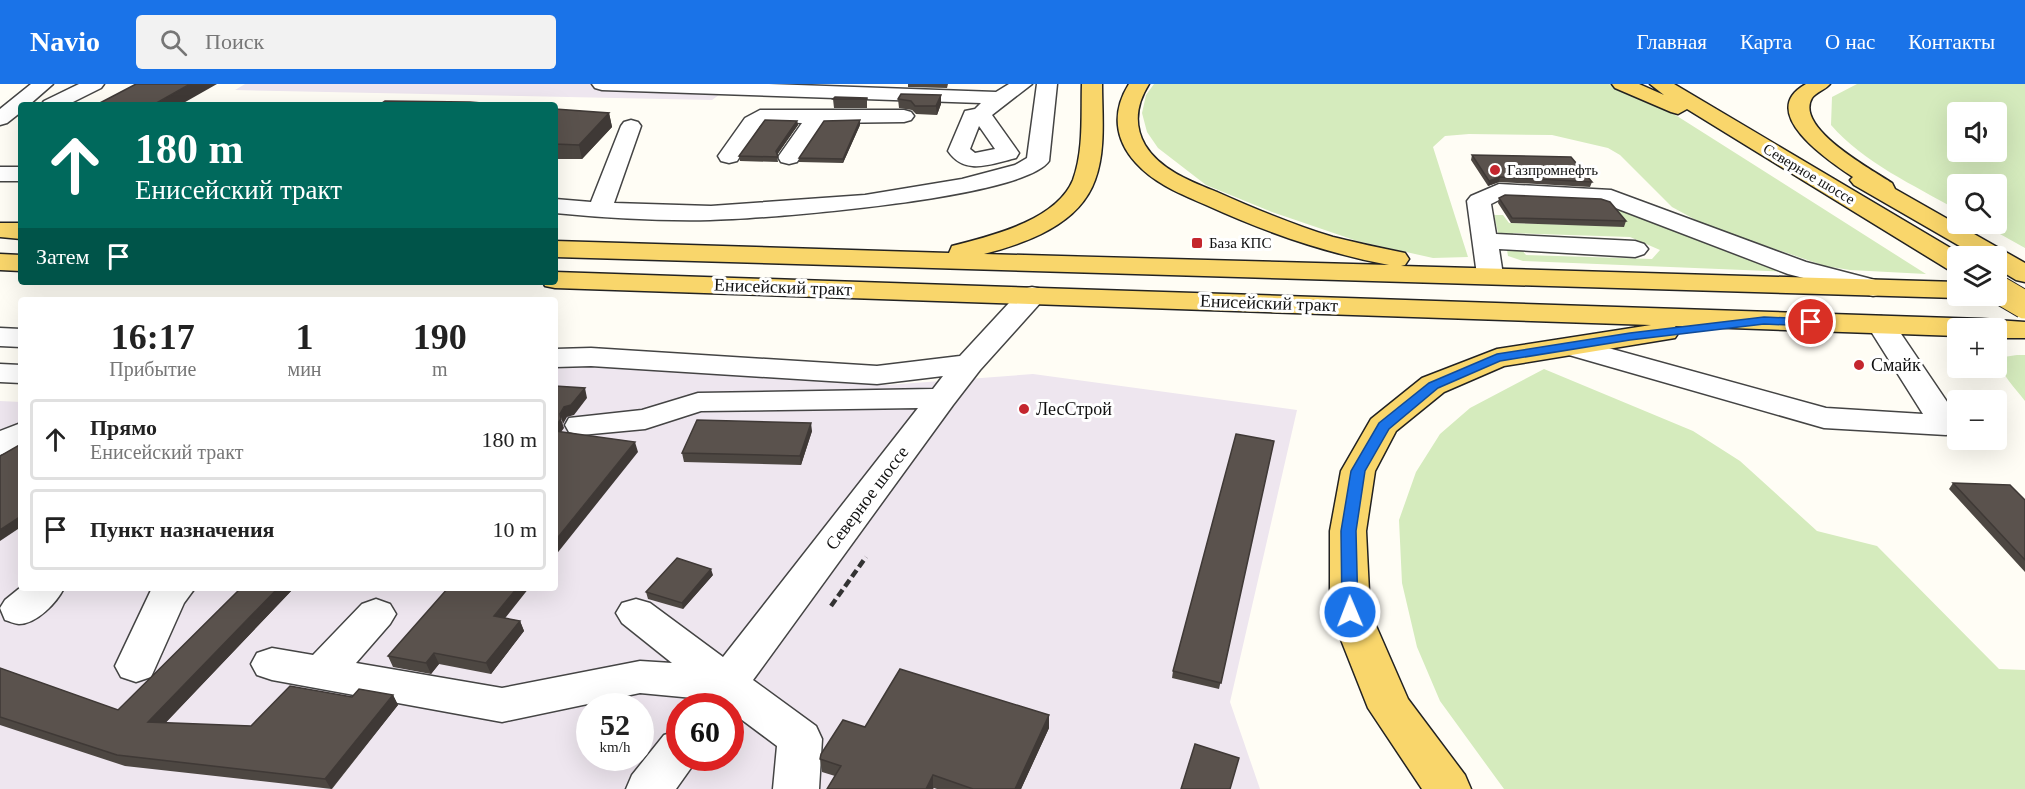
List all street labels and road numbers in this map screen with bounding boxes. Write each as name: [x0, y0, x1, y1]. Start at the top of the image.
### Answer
street label: Северное шоссе: [1760, 140, 1858, 208]
street label: Енисейский тракт: [714, 275, 852, 299]
street label: Енисейский тракт: [1200, 291, 1338, 315]
street label: Северное шоссе: [822, 442, 912, 554]

